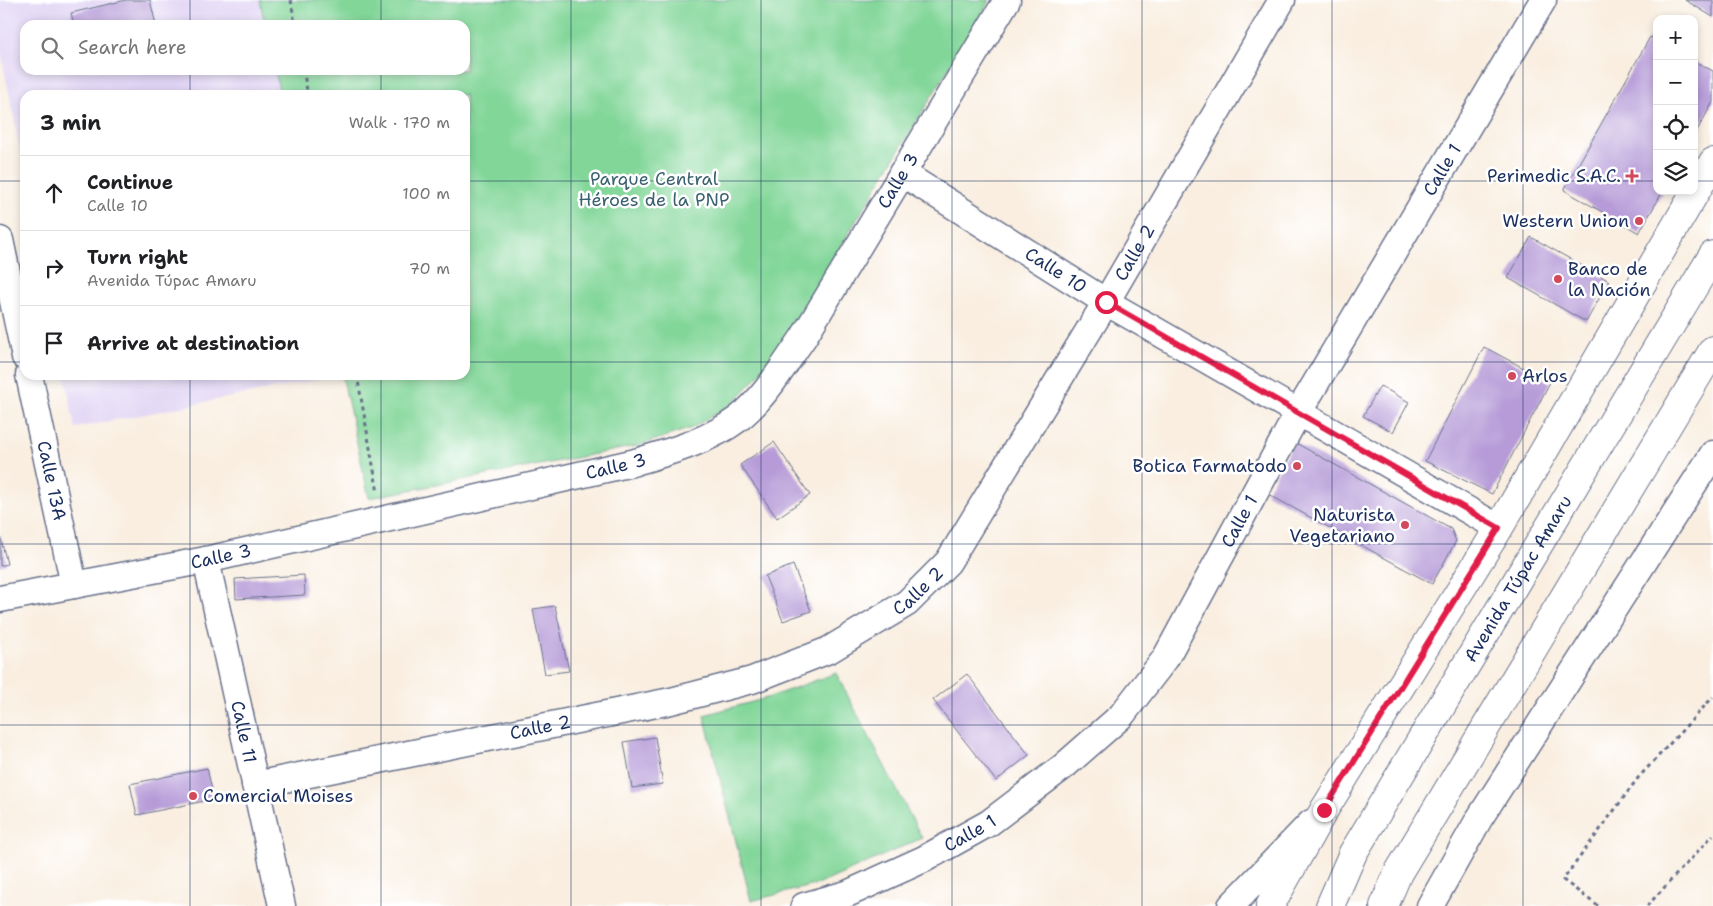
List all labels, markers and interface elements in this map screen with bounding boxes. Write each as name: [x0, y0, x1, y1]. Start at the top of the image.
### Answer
map controls: [1653, 15, 1698, 195]
button: +: [1653, 15, 1698, 60]
search box: [20, 20, 470, 75]
icon: search: [38, 34, 66, 62]
text: Search here: [78, 35, 187, 60]
button: −: [1653, 60, 1698, 105]
button: locate: [1653, 105, 1698, 150]
text: 3 min: [40, 109, 101, 137]
text: Walk · 170 m: [349, 112, 450, 133]
street label: Calle 1: [1418, 139, 1467, 200]
street label: Calle 3: [872, 148, 924, 213]
button: layers: [1653, 150, 1698, 195]
place label: Perimedic S.A.C.: [1487, 164, 1621, 188]
park label: Parque Central Héroes de la PNP: [579, 167, 729, 212]
marker: Perimedic S.A.C.: [1625, 169, 1639, 183]
text: Continue: [87, 170, 173, 195]
icon: ahead: [40, 179, 68, 207]
text: 100 m: [402, 183, 450, 204]
text: Calle 10: [87, 195, 148, 216]
place label: Western Union: [1502, 209, 1629, 233]
marker: Western Union: [1633, 215, 1645, 227]
street label: Calle 2: [1109, 220, 1161, 285]
street label: Calle 10: [1020, 242, 1091, 299]
text: Turn right: [87, 245, 188, 270]
icon: right: [40, 254, 68, 282]
place label: Banco de la Nación: [1568, 257, 1650, 302]
text: 70 m: [409, 258, 450, 279]
text: Avenida Túpac Amaru: [87, 270, 256, 291]
marker: Banco de la Nación: [1552, 273, 1564, 285]
route start: [1095, 291, 1118, 314]
icon: arrive: [40, 329, 68, 357]
text: Arrive at destination: [87, 331, 299, 356]
place label: Arlos: [1522, 364, 1568, 388]
marker: Arlos: [1506, 370, 1518, 382]
street label: Calle 13A: [31, 439, 72, 523]
street label: Calle 3: [583, 447, 649, 485]
place label: Botica Farmatodo: [1133, 454, 1287, 478]
marker: Botica Farmatodo: [1291, 460, 1303, 472]
street label: Calle 1: [1215, 491, 1263, 552]
street label: Avenida Túpac Amaru: [1459, 491, 1578, 667]
place label: Naturista Vegetariano: [1289, 503, 1395, 548]
marker: Naturista Vegetariano: [1399, 519, 1411, 531]
street label: Calle 3: [189, 538, 254, 575]
street label: Calle 2: [888, 561, 949, 621]
street label: Calle 11: [225, 698, 262, 765]
street label: Calle 2: [508, 710, 573, 745]
place label: Comercial Moises: [203, 784, 353, 808]
marker: Comercial Moises: [187, 790, 199, 802]
route end: [1313, 799, 1336, 822]
street label: Calle 1: [940, 809, 1002, 858]

